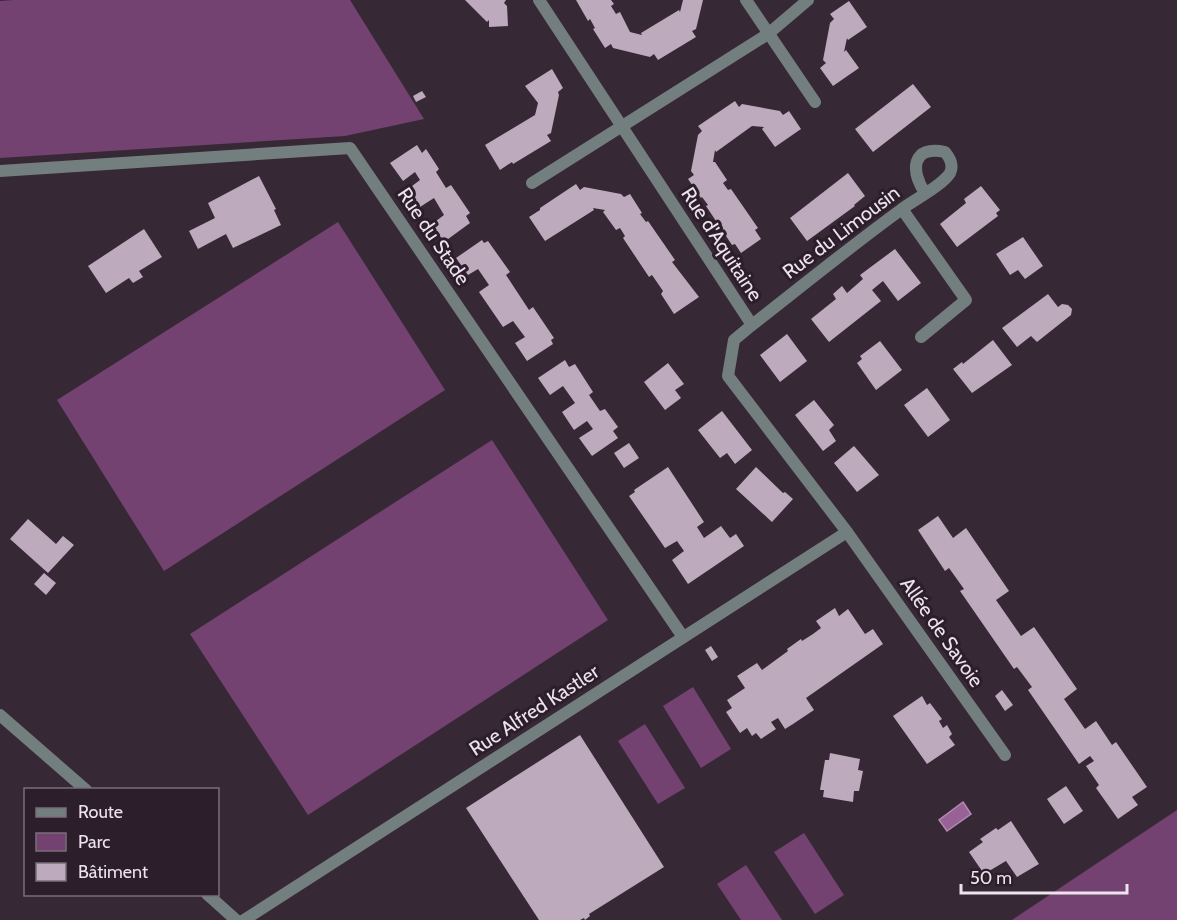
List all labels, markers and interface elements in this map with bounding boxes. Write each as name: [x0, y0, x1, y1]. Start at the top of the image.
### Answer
street label: Rue du Limousin: [778, 180, 904, 284]
street label: Rue du Stade: [393, 183, 475, 289]
street label: Rue d'Aquitaine: [676, 183, 768, 305]
street label: Allée de Savoie: [895, 573, 989, 691]
street label: Rue Alfred Kastler: [465, 659, 604, 761]
legend: [24, 788, 219, 896]
text: Route: [78, 801, 123, 823]
text: Parc: [78, 831, 110, 853]
scale bar: [961, 857, 1128, 895]
text: Bâtiment: [78, 861, 148, 883]
text: 50 m: [970, 867, 1012, 889]

